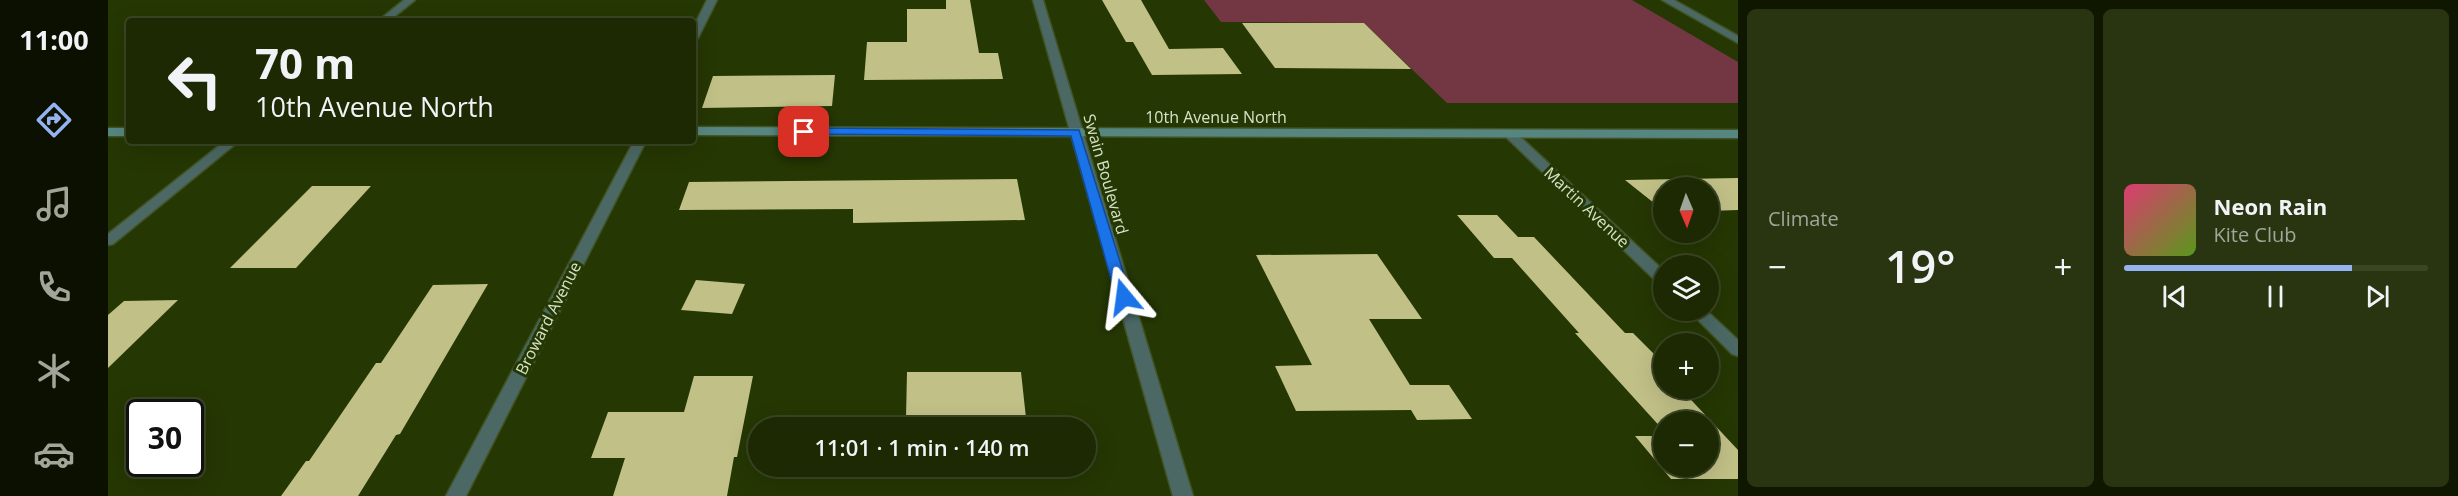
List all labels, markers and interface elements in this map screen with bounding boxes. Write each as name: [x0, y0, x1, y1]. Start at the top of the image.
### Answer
text: 11:00: [19, 21, 89, 58]
text: 70 m: [255, 34, 355, 91]
icon: left: [156, 42, 234, 120]
text: 10th Avenue North: [255, 88, 494, 125]
icon: directions: [33, 99, 75, 141]
pin: [778, 106, 829, 157]
street label: 10th Avenue North: [1145, 106, 1287, 128]
street label: Swain Boulevard: [1078, 111, 1134, 237]
icon: arrive: [787, 115, 820, 148]
street label: Martin Avenue: [1540, 162, 1634, 252]
north arrow: [1653, 177, 1719, 243]
map controls: [1653, 177, 1719, 477]
icon: music: [33, 183, 75, 225]
text: Neon Rain: [2214, 191, 2327, 221]
text: Climate: [1768, 205, 1839, 232]
text: Kite Club: [2214, 221, 2297, 248]
text: 19°: [1885, 235, 1956, 296]
text: −: [1768, 244, 1787, 289]
text: +: [2054, 244, 2072, 289]
button: layers: [1653, 255, 1719, 321]
street label: Broward Avenue: [510, 258, 586, 378]
position arrow: [1092, 265, 1156, 329]
icon: phone: [33, 266, 75, 308]
icon: previous: [2158, 280, 2191, 313]
icon: pause: [2259, 280, 2292, 313]
icon: next: [2361, 280, 2394, 313]
button: +: [1653, 333, 1719, 399]
icon: climate: [33, 350, 75, 392]
speed limit sign: 30: [126, 399, 204, 477]
button: −: [1653, 411, 1719, 477]
text: 11:01 · 1 min · 140 m: [814, 432, 1030, 462]
icon: car: [33, 433, 75, 475]

